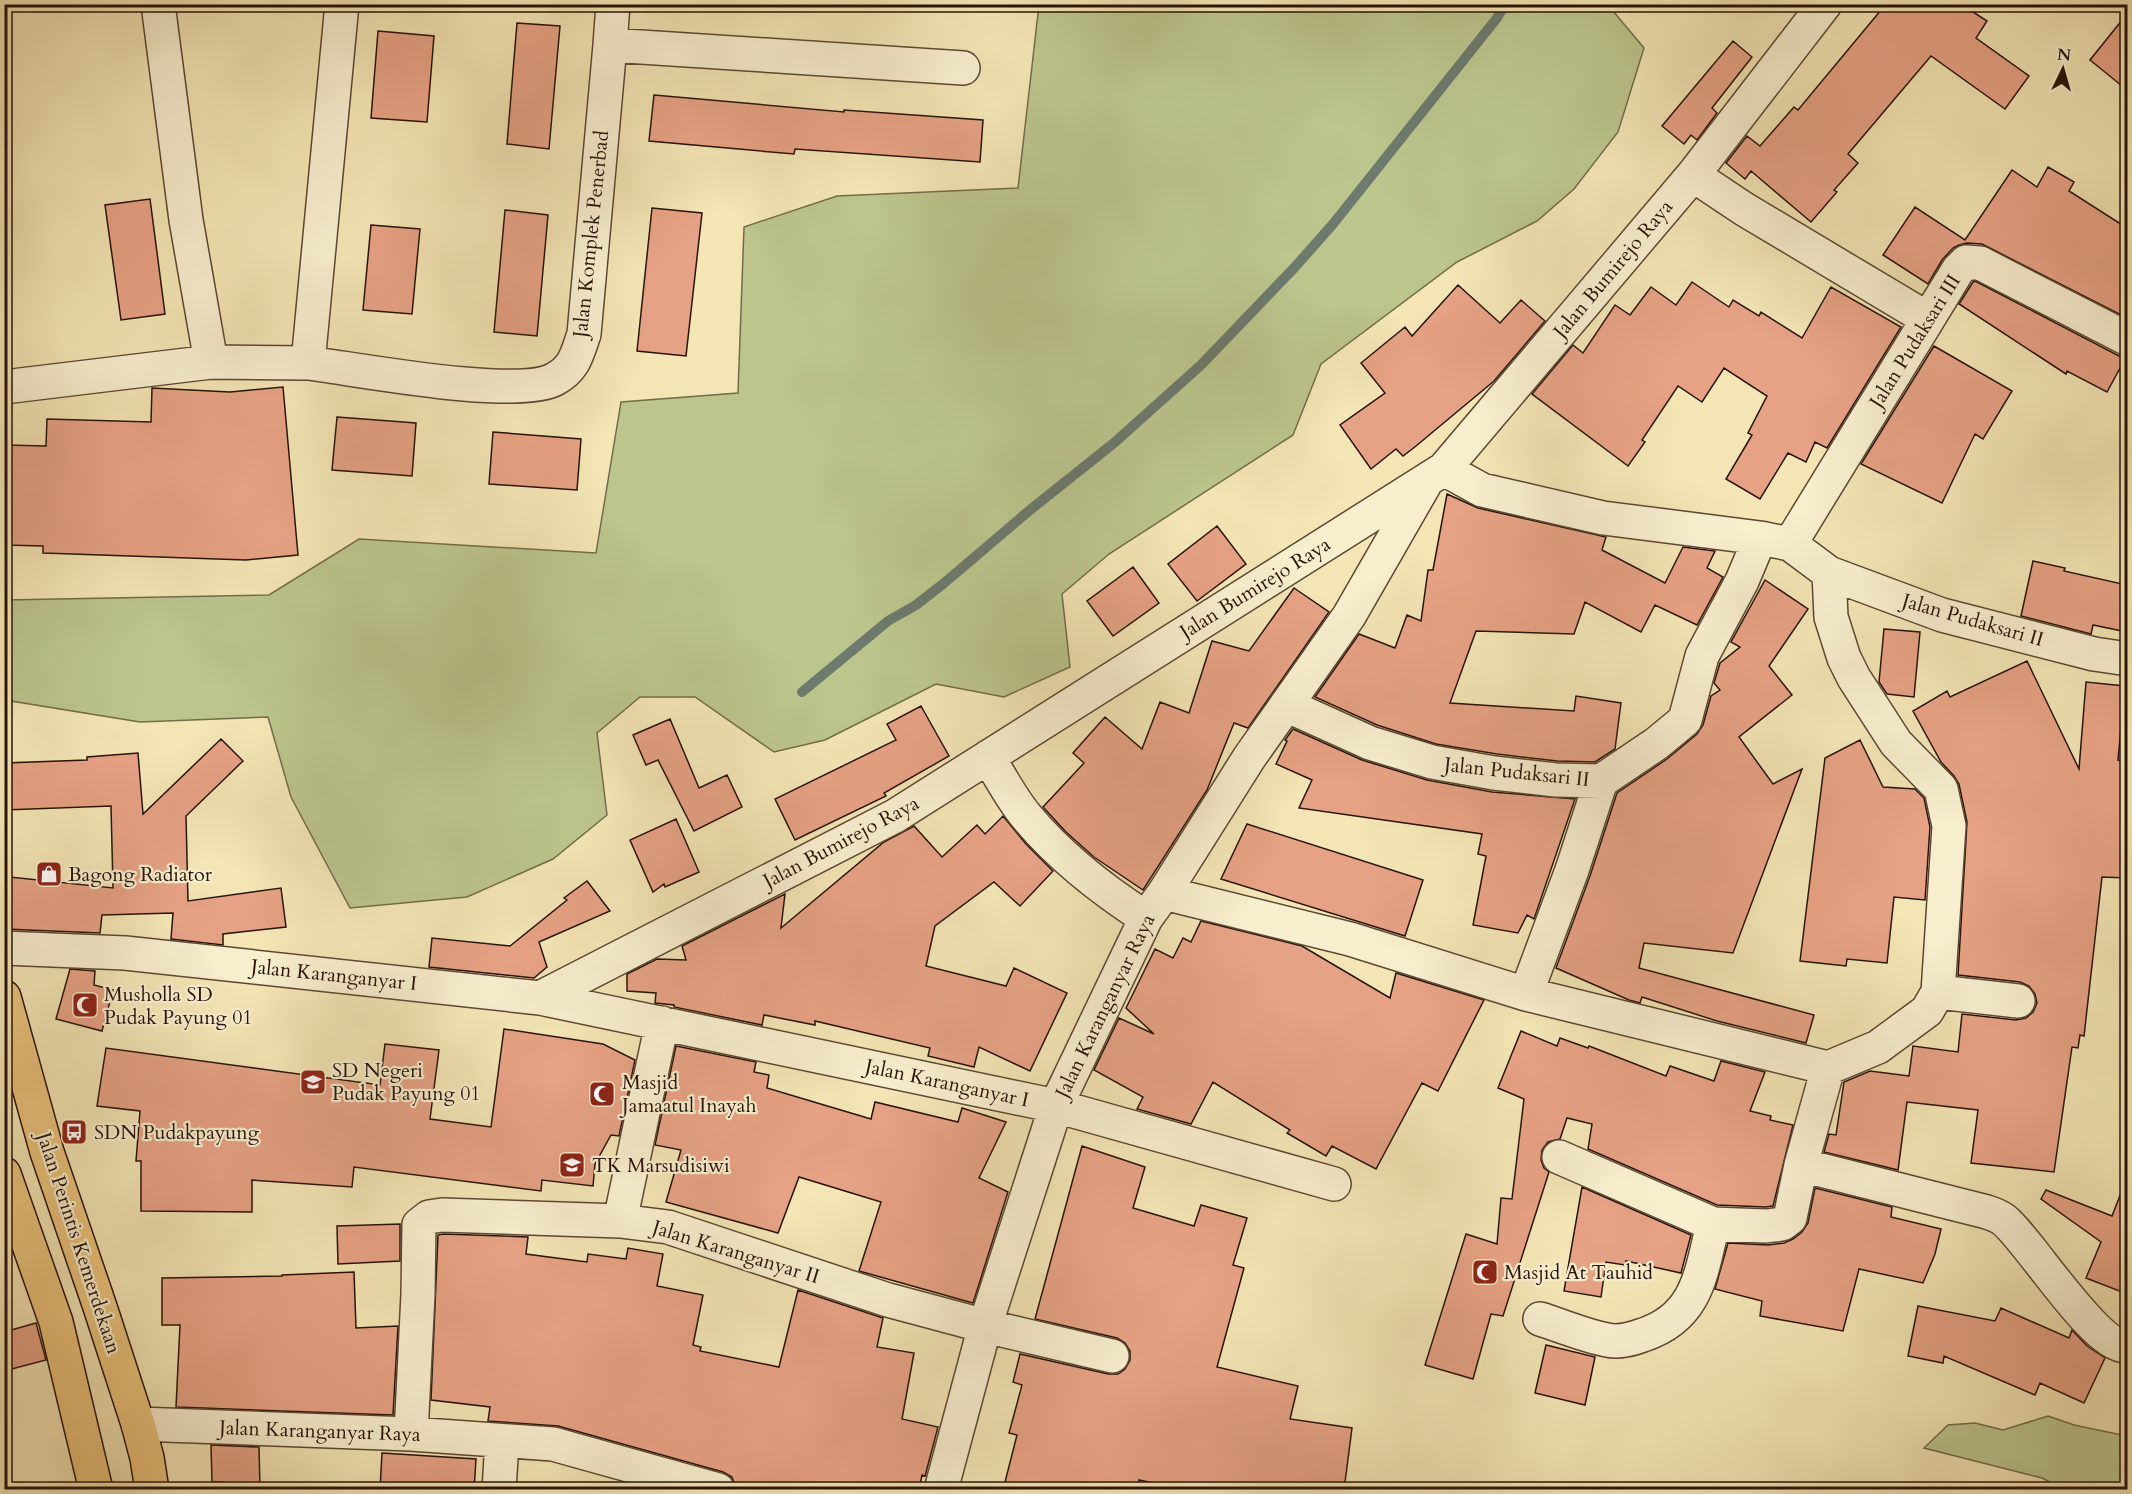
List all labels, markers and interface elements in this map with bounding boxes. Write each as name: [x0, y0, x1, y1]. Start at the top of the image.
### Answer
north arrow: [2033, 39, 2093, 99]
text: N: [2056, 43, 2072, 67]
street label: Jalan Komplek Penerbad: [566, 129, 615, 342]
street label: Jalan Bumirejo Raya: [1545, 194, 1679, 346]
street label: Jalan Pudaksari III: [1861, 269, 1967, 415]
street label: Jalan Bumirejo Raya: [1172, 531, 1336, 647]
street label: Jalan Pudaksari II: [1896, 586, 2047, 653]
street label: Jalan Pudaksari II: [1440, 751, 1591, 793]
street label: Jalan Bumirejo Raya: [756, 789, 924, 896]
shop icon: Bagong Radiator: [34, 859, 64, 889]
place label: Bagong Radiator: [68, 861, 213, 888]
street label: Jalan Karanganyar Raya: [1047, 909, 1161, 1105]
street label: Jalan Karanganyar I: [247, 953, 418, 997]
place label: Musholla SD Pudak Payung 01: [104, 981, 253, 1031]
mosque icon: Musholla SD Pudak Payung 01: [70, 990, 100, 1020]
street label: Jalan Karanganyar I: [860, 1052, 1031, 1114]
place label: SD Negeri Pudak Payung 01: [332, 1057, 481, 1107]
school or university icon: SD Negeri Pudak Payung 01: [298, 1067, 328, 1097]
place label: Masjid Jamaatul Inayah: [619, 1069, 756, 1119]
mosque icon: Masjid Jamaatul Inayah: [587, 1079, 617, 1109]
bus stop icon: SDN Pudakpayung: [59, 1117, 89, 1147]
place label: SDN Pudakpayung: [94, 1119, 260, 1146]
street label: Jalan Perintis Kemerdekaan: [29, 1126, 128, 1358]
school or university icon: TK Marsudisiwi: [557, 1150, 587, 1180]
place label: TK Marsudisiwi: [592, 1152, 730, 1179]
street label: Jalan Karanganyar II: [646, 1213, 823, 1290]
mosque icon: Masjid At Tauhid: [1470, 1257, 1500, 1287]
place label: Masjid At Tauhid: [1504, 1259, 1653, 1286]
street label: Jalan Karanganyar Raya: [216, 1414, 422, 1448]

